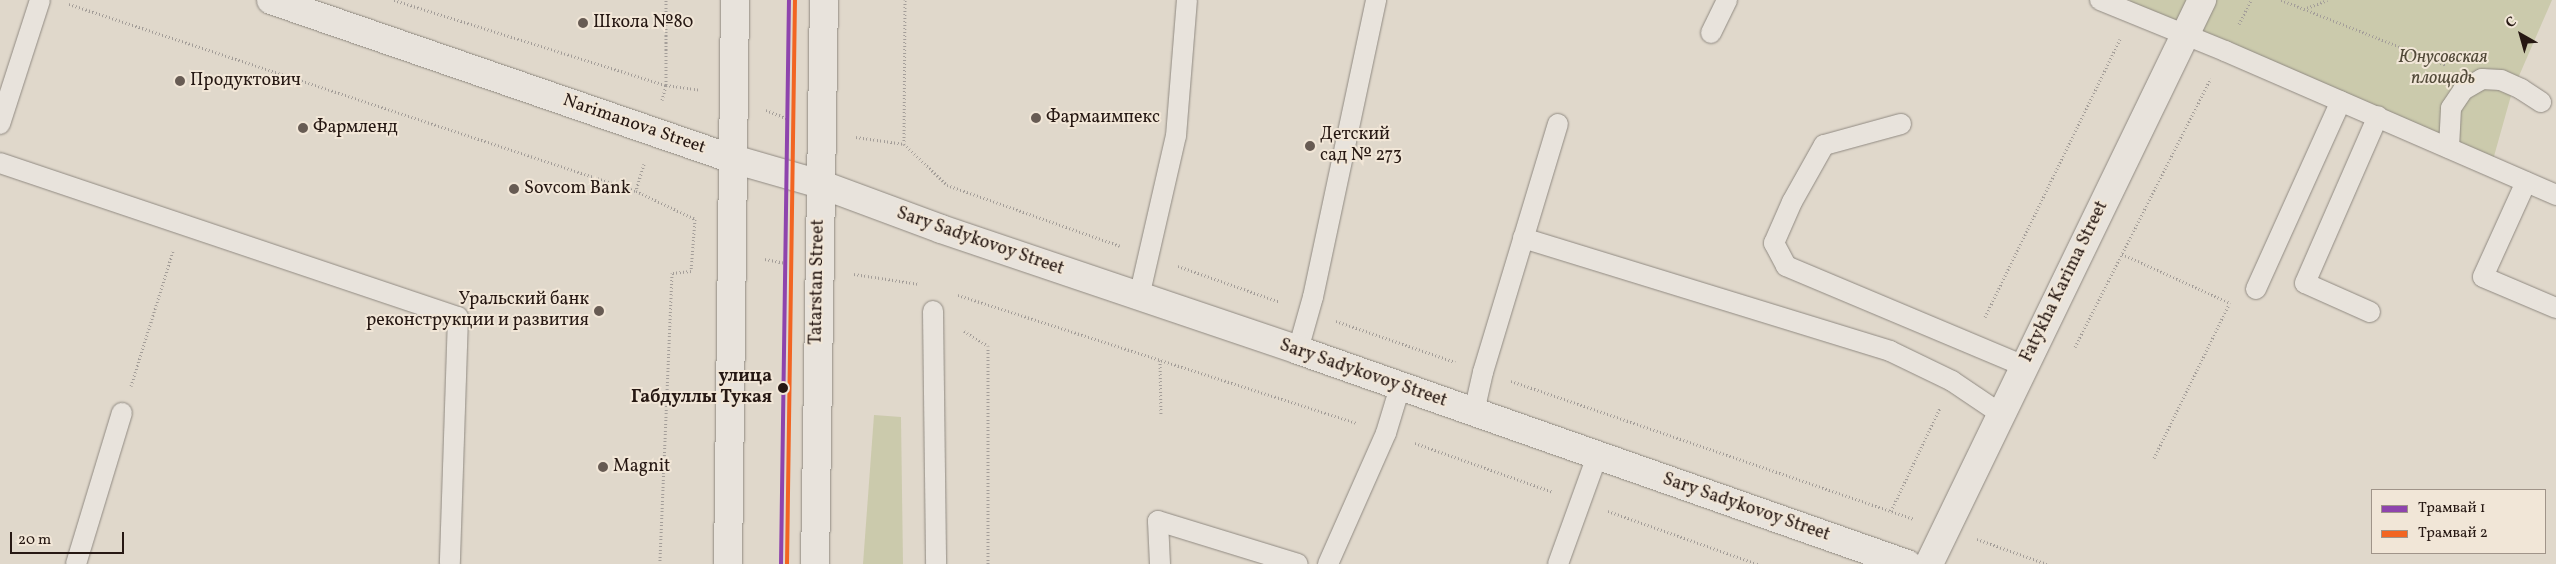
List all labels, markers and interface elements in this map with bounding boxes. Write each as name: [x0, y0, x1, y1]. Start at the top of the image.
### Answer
north arrow: [2496, 10, 2546, 60]
place label: Школа №80: [593, 12, 693, 34]
text: С: [2502, 13, 2521, 33]
marker: Школа №80: [577, 17, 589, 29]
park label: Юнусовская площадь: [2398, 48, 2488, 90]
place label: Продуктович: [190, 70, 301, 92]
marker: Продуктович: [174, 75, 186, 87]
street label: Narimanova Street: [560, 90, 708, 160]
place label: Фармаимпекс: [1046, 107, 1160, 129]
marker: Фармаимпекс: [1030, 112, 1042, 124]
place label: Фармленд: [313, 117, 398, 139]
marker: Фармленд: [297, 122, 309, 134]
place label: Детский сад № 273: [1320, 125, 1402, 168]
marker: Детский сад № 273: [1304, 140, 1316, 152]
place label: Sovcom Bank: [524, 178, 631, 200]
marker: Sovcom Bank: [508, 183, 520, 195]
street label: Fatykha Karima Street: [2017, 198, 2113, 366]
street label: Sary Sadykovoy Street: [893, 203, 1067, 281]
street label: Tatarstan Street: [806, 219, 830, 345]
place label: Уральский банк реконструкции и развития: [366, 290, 589, 332]
marker: Уральский банк реконструкции и развития: [593, 305, 605, 317]
street label: Sary Sadykovoy Street: [1276, 335, 1450, 413]
place label: улица Габдуллы Тукая: [631, 367, 772, 409]
marker: улица Габдуллы Тукая: [776, 381, 790, 395]
place label: Magnit: [613, 456, 670, 478]
marker: Magnit: [597, 461, 609, 473]
street label: Sary Sadykovoy Street: [1659, 469, 1833, 547]
legend: [2371, 489, 2546, 554]
text: Трамвай 1: [2418, 498, 2486, 519]
scale bar: [12, 522, 126, 554]
text: Трамвай 2: [2418, 523, 2488, 544]
text: 20 m: [18, 530, 51, 551]

